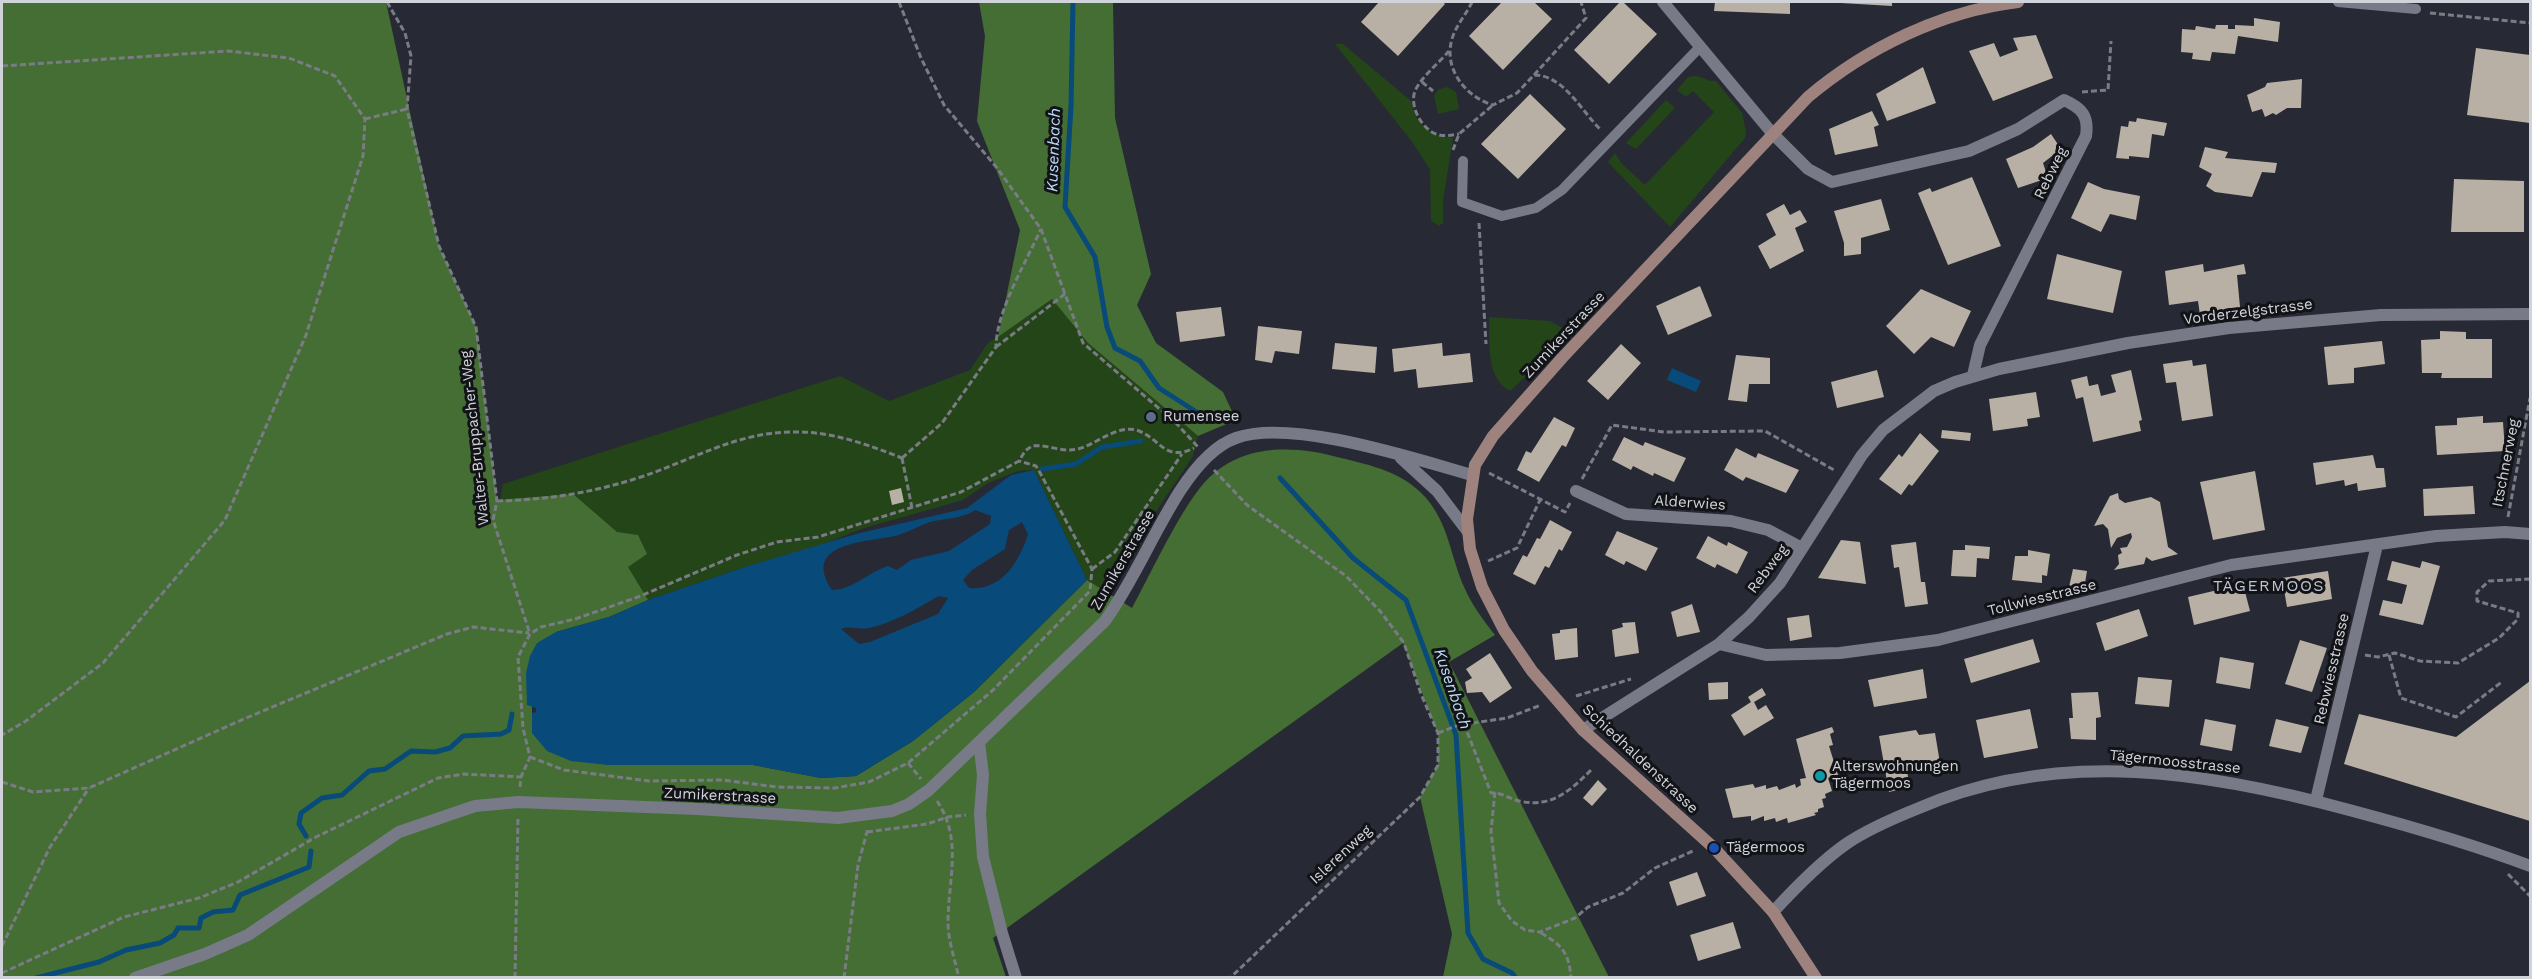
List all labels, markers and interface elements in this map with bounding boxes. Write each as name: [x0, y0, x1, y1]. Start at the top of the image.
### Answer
water label: Kusenbach: [1043, 108, 1065, 192]
street label: Rebweg: [2031, 144, 2071, 202]
street label: Zumikerstrasse: [1519, 288, 1609, 382]
street label: Vorderzelgstrasse: [2182, 295, 2314, 329]
street label: Walter-Bruppacher-Weg: [457, 350, 493, 526]
place label: Rumensee: [1163, 408, 1240, 426]
marker: Rumensee: [1144, 410, 1158, 424]
street label: Itschnerweg: [2489, 417, 2523, 509]
street label: Alderwies: [1654, 492, 1726, 514]
street label: Zumikerstrasse: [1087, 507, 1159, 613]
street label: Rebweg: [1744, 541, 1792, 597]
street label: Tollwiesstrasse: [1986, 576, 2098, 620]
district label: TÄGERMOOS: [2213, 576, 2325, 596]
street label: Rebwiesstrasse: [2310, 612, 2354, 726]
water label: Kusenbach: [1429, 646, 1475, 732]
street label: Schiedhaldenstrasse: [1578, 701, 1702, 817]
street label: Tägermoosstrasse: [2108, 746, 2242, 778]
place label: Alterswohnungen Tägermoos: [1832, 758, 1959, 793]
marker: Alterswohnungen Tägermoos: [1813, 769, 1827, 783]
street label: Zumikerstrasse: [663, 784, 777, 808]
street label: Islerenweg: [1306, 822, 1376, 888]
place label: Tägermoos: [1726, 839, 1805, 857]
marker: Tägermoos: [1707, 841, 1721, 855]

